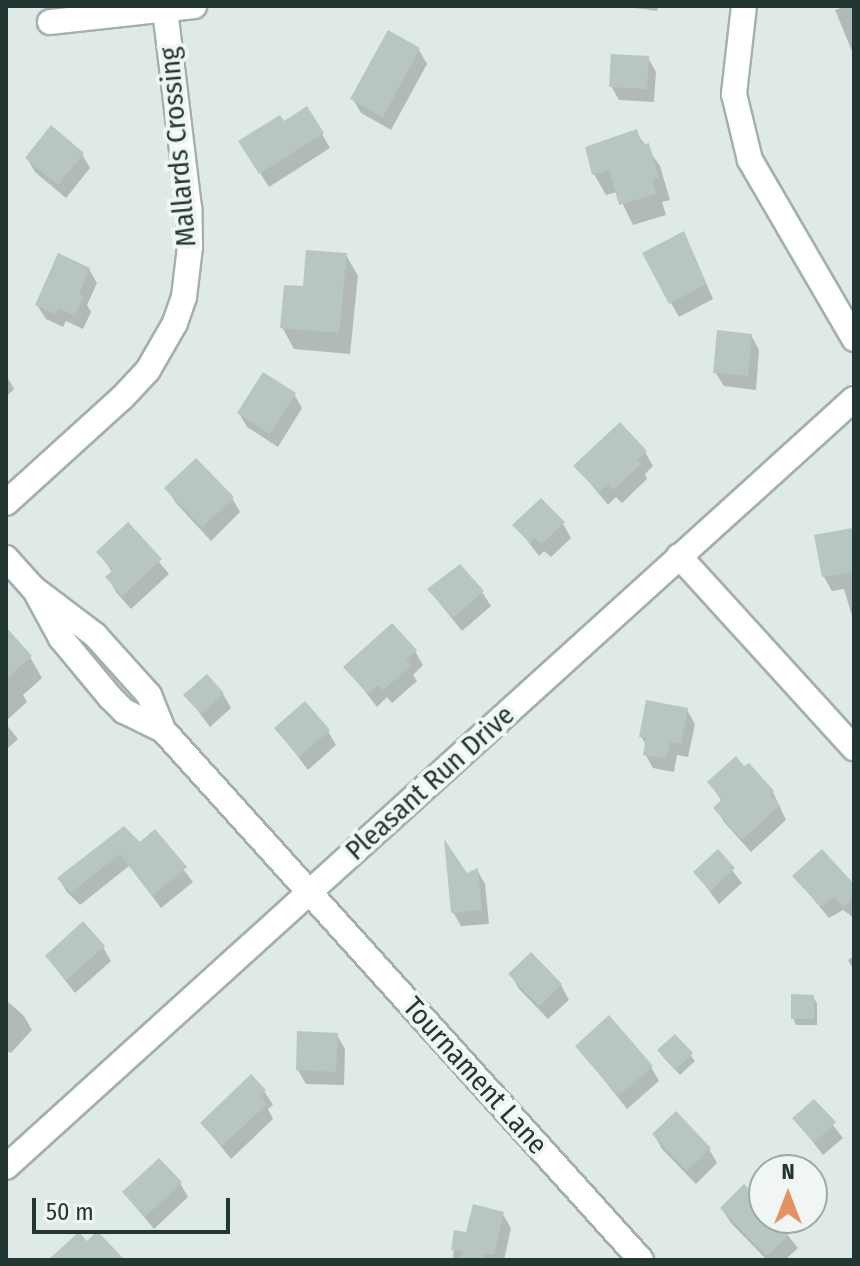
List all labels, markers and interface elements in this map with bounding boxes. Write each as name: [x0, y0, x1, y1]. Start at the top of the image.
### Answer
street label: Mallards Crossing: [153, 46, 203, 248]
street label: Pleasant Run Drive: [339, 699, 521, 867]
street label: Tournament Lane: [396, 991, 554, 1161]
north arrow: [748, 1154, 828, 1234]
text: N: [781, 1158, 795, 1185]
scale bar: [36, 1182, 234, 1232]
text: 50 m: [46, 1198, 94, 1226]

